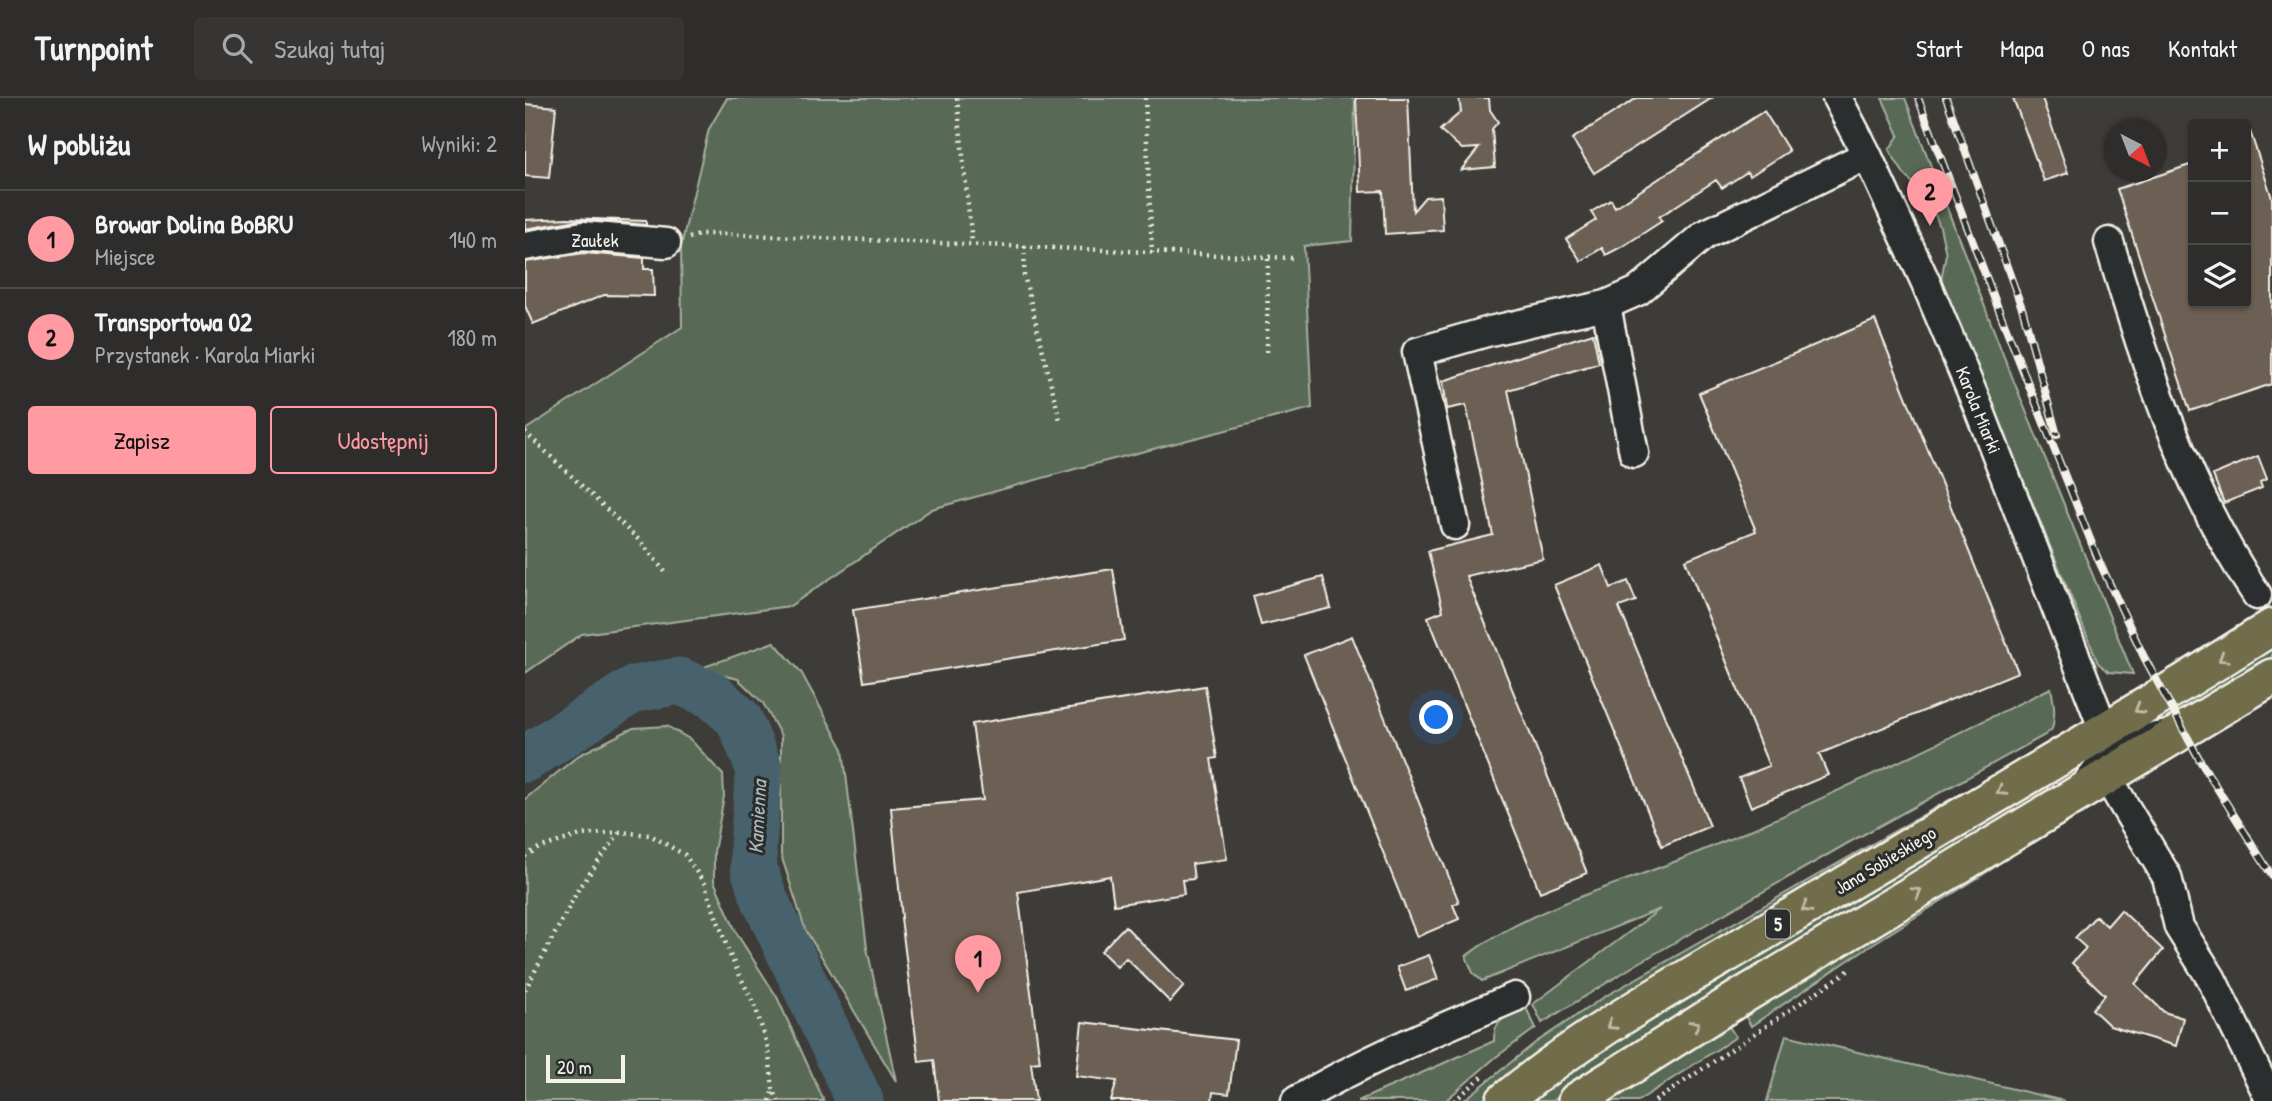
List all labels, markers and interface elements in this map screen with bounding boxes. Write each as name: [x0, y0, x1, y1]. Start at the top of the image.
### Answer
search box: [194, 17, 684, 80]
text: Turnpoint: [35, 26, 152, 70]
icon: search: [218, 29, 256, 67]
text: Szukaj tutaj: [274, 31, 385, 66]
text: Start: [1916, 32, 1962, 64]
text: Mapa: [2000, 32, 2044, 64]
text: O nas: [2082, 32, 2130, 64]
text: Kontakt: [2168, 32, 2237, 64]
north arrow: [2104, 119, 2167, 182]
map controls: [2188, 119, 2251, 308]
button: +: [2188, 119, 2251, 182]
text: W pobliżu: [28, 124, 130, 164]
text: Wyniki: 2: [421, 128, 497, 159]
pin: 2: [1907, 168, 1953, 226]
button: −: [2188, 182, 2251, 245]
text: Browar Dolina BoBRU: [95, 206, 293, 241]
text: 1: [47, 224, 55, 255]
text: 140 m: [449, 224, 497, 255]
street label: Zaułek: [571, 227, 619, 253]
text: Miejsce: [95, 241, 155, 272]
button: layers: [2188, 245, 2251, 308]
text: Transportowa 02: [95, 304, 252, 339]
text: 2: [46, 322, 56, 353]
text: 180 m: [447, 322, 497, 353]
text: Przystanek · Karola Miarki: [95, 339, 316, 370]
street label: Karola Miarki: [1950, 363, 2008, 457]
button: Zapisz: [28, 406, 256, 474]
button: Udostępnij: [270, 406, 497, 474]
one-way arrow: [2218, 649, 2231, 662]
your location: [1419, 700, 1453, 734]
one-way arrow: [2134, 700, 2147, 713]
water label: Kamienna: [741, 777, 774, 855]
one-way arrow: [1996, 783, 2009, 796]
street label: Jana Sobieskiego: [1829, 819, 1941, 901]
one-way arrow: [1909, 887, 1922, 900]
one-way arrow: [1800, 899, 1813, 912]
road number: 5: [1766, 910, 1790, 938]
pin: 1: [955, 935, 1001, 993]
one-way arrow: [1605, 1017, 1618, 1030]
one-way arrow: [1688, 1020, 1701, 1033]
scale bar: [546, 1052, 625, 1084]
text: 20 m: [557, 1054, 592, 1080]

